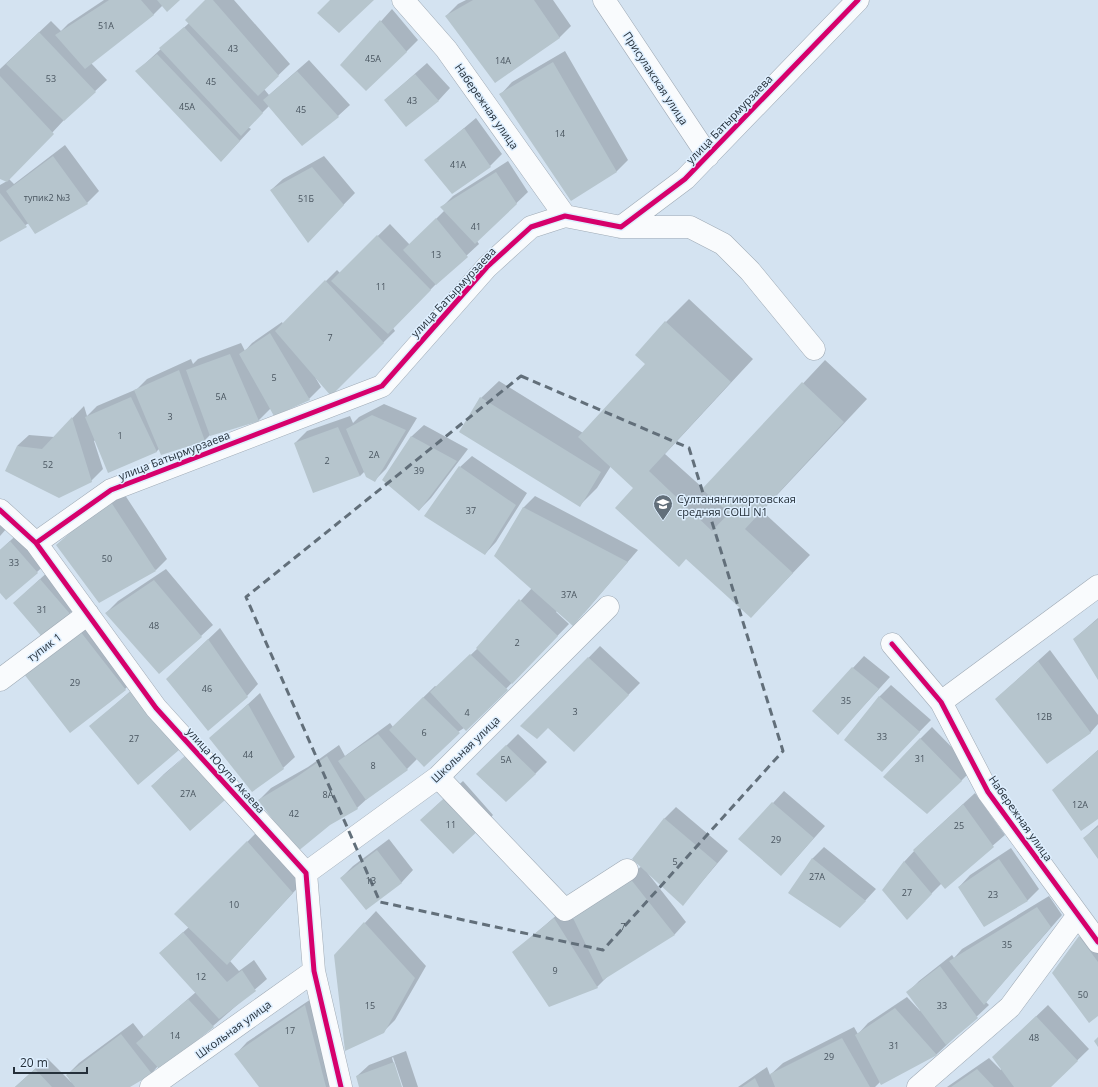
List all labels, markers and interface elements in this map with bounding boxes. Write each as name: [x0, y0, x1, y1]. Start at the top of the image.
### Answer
house number: 51А: [98, 19, 114, 32]
street label: Присулакская улица: [620, 28, 692, 128]
house number: 43: [228, 42, 238, 55]
house number: 45А: [365, 52, 381, 65]
house number: 14А: [495, 54, 511, 67]
street label: Набережная улица: [452, 60, 522, 152]
street label: улица Батырмурзаева: [683, 71, 775, 167]
house number: 53: [46, 72, 56, 85]
house number: 45: [206, 75, 216, 88]
house number: 43: [407, 94, 417, 107]
house number: 45А: [179, 100, 195, 113]
house number: 45: [296, 103, 306, 116]
house number: 14: [555, 127, 565, 140]
house number: 41А: [450, 158, 466, 171]
house number: тупик2 №3: [24, 191, 70, 204]
house number: 51Б: [298, 192, 314, 205]
house number: 41: [471, 220, 481, 233]
street label: улица Батырмурзаева: [407, 244, 499, 340]
house number: 13: [431, 248, 441, 261]
house number: 11: [376, 280, 386, 293]
house number: 7: [327, 331, 333, 344]
house number: 5: [271, 371, 277, 384]
house number: 5А: [216, 390, 227, 403]
house number: 3: [167, 410, 173, 423]
street label: улица Батырмурзаева: [116, 427, 232, 483]
house number: 1: [117, 429, 123, 442]
house number: 2А: [369, 448, 380, 461]
house number: 2: [324, 454, 330, 467]
house number: 52: [43, 458, 53, 471]
house number: 39: [414, 464, 424, 477]
place label: Султанянгиюртовская средняя СОШ N1: [677, 491, 796, 519]
school or university icon: Султанянгиюртовская средняя СОШ N1: [652, 493, 674, 521]
house number: 37: [466, 504, 476, 517]
house number: 50: [102, 552, 112, 565]
house number: 33: [9, 556, 19, 569]
house number: 37А: [561, 588, 577, 601]
house number: 31: [37, 603, 47, 616]
house number: 48: [149, 619, 159, 632]
street label: тупик 1: [24, 629, 64, 665]
house number: 2: [514, 636, 520, 649]
house number: 29: [70, 676, 80, 689]
house number: 46: [202, 682, 212, 695]
house number: 35: [841, 694, 851, 707]
house number: 3: [572, 705, 578, 718]
house number: 4: [464, 706, 470, 719]
house number: 12В: [1036, 710, 1052, 723]
street label: Школьная улица: [427, 712, 503, 786]
street label: улица Юсупа Акаева: [184, 724, 268, 816]
house number: 6: [421, 726, 427, 739]
house number: 33: [877, 730, 887, 743]
house number: 27: [129, 732, 139, 745]
house number: 44: [243, 748, 253, 761]
house number: 31: [915, 752, 925, 765]
house number: 5А: [501, 753, 512, 766]
house number: 8: [370, 759, 376, 772]
street label: Набережная улица: [986, 772, 1056, 864]
house number: 27А: [180, 787, 196, 800]
house number: 8А: [323, 788, 334, 801]
house number: 12А: [1072, 798, 1088, 811]
house number: 42: [289, 807, 299, 820]
house number: 11: [446, 818, 456, 831]
house number: 25: [954, 819, 964, 832]
house number: 29: [771, 833, 781, 846]
house number: 5: [672, 855, 678, 868]
house number: 27А: [809, 870, 825, 883]
house number: 13: [366, 874, 376, 887]
house number: 27: [902, 886, 912, 899]
house number: 23: [988, 888, 998, 901]
house number: 10: [229, 898, 239, 911]
house number: 7: [620, 920, 626, 933]
house number: 35: [1002, 938, 1012, 951]
house number: 9: [552, 964, 558, 977]
house number: 12: [196, 970, 206, 983]
house number: 50: [1078, 988, 1088, 1001]
street label: Школьная улица: [192, 996, 274, 1062]
house number: 15: [365, 999, 375, 1012]
house number: 33: [937, 999, 947, 1012]
house number: 17: [285, 1024, 295, 1037]
house number: 14: [170, 1029, 180, 1042]
house number: 48: [1029, 1031, 1039, 1044]
house number: 31: [889, 1039, 899, 1052]
scale bar: [14, 1049, 87, 1075]
house number: 29: [824, 1050, 834, 1063]
text: 20 m: [20, 1054, 48, 1071]

